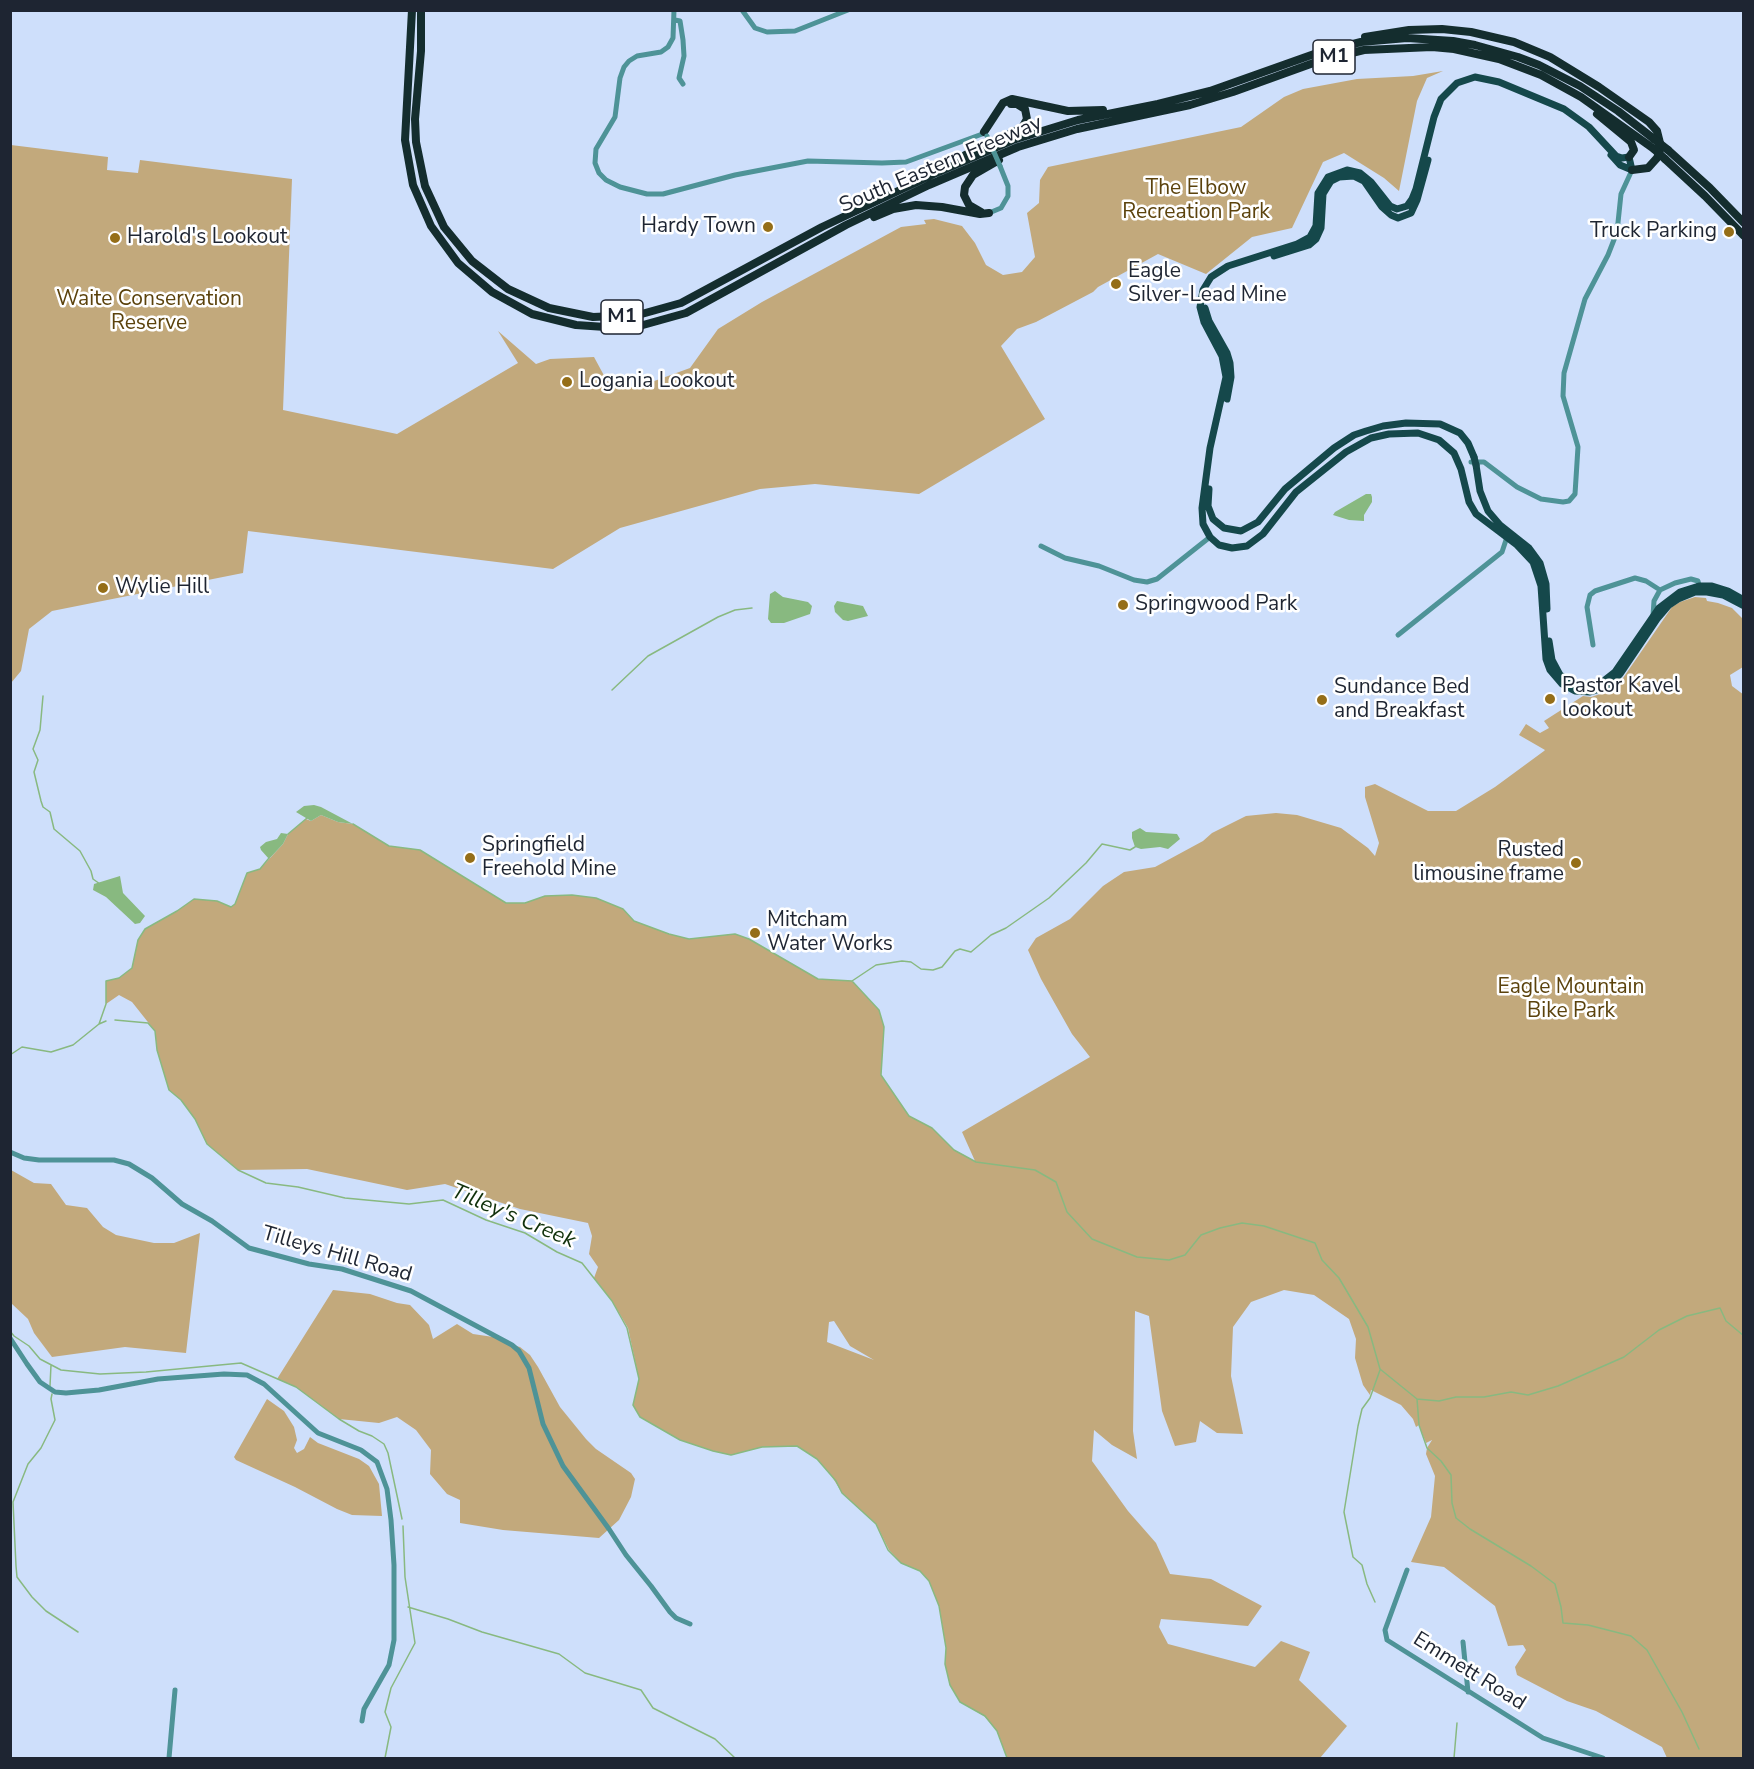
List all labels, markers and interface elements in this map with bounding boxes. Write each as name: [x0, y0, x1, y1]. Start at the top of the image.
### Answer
road number: M1: [1313, 40, 1355, 74]
street label: South Eastern Freeway: [836, 111, 1046, 219]
park label: The Elbow Recreation Park: [1122, 176, 1270, 226]
place label: Hardy Town: [641, 214, 756, 240]
place label: Truck Parking: [1590, 219, 1717, 245]
marker: Hardy Town: [761, 220, 775, 234]
place label: Harold's Lookout: [127, 225, 287, 251]
marker: Truck Parking: [1722, 225, 1736, 239]
marker: Harold's Lookout: [108, 231, 122, 245]
place label: Eagle Silver-Lead Mine: [1128, 259, 1287, 309]
marker: Eagle Silver-Lead Mine: [1109, 277, 1123, 291]
park label: Waite Conservation Reserve: [56, 287, 242, 337]
road number: M1: [601, 300, 643, 334]
place label: Logania Lookout: [579, 369, 734, 395]
marker: Logania Lookout: [560, 375, 574, 389]
place label: Wylie Hill: [115, 575, 209, 601]
marker: Wylie Hill: [96, 581, 110, 595]
place label: Springwood Park: [1135, 592, 1297, 618]
marker: Springwood Park: [1116, 598, 1130, 612]
place label: Pastor Kavel lookout: [1562, 674, 1680, 724]
place label: Sundance Bed and Breakfast: [1334, 675, 1470, 725]
marker: Pastor Kavel lookout: [1543, 692, 1557, 706]
marker: Sundance Bed and Breakfast: [1315, 693, 1329, 707]
place label: Springfield Freehold Mine: [482, 833, 616, 883]
place label: Rusted limousine frame: [1413, 838, 1564, 888]
marker: Springfield Freehold Mine: [463, 851, 477, 865]
marker: Rusted limousine frame: [1569, 856, 1583, 870]
place label: Mitcham Water Works: [767, 908, 893, 958]
marker: Mitcham Water Works: [748, 926, 762, 940]
park label: Eagle Mountain Bike Park: [1498, 975, 1644, 1025]
water label: Tilley's Creek: [447, 1179, 579, 1255]
street label: Tilleys Hill Road: [259, 1222, 415, 1288]
street label: Emmett Road: [1408, 1627, 1530, 1717]

